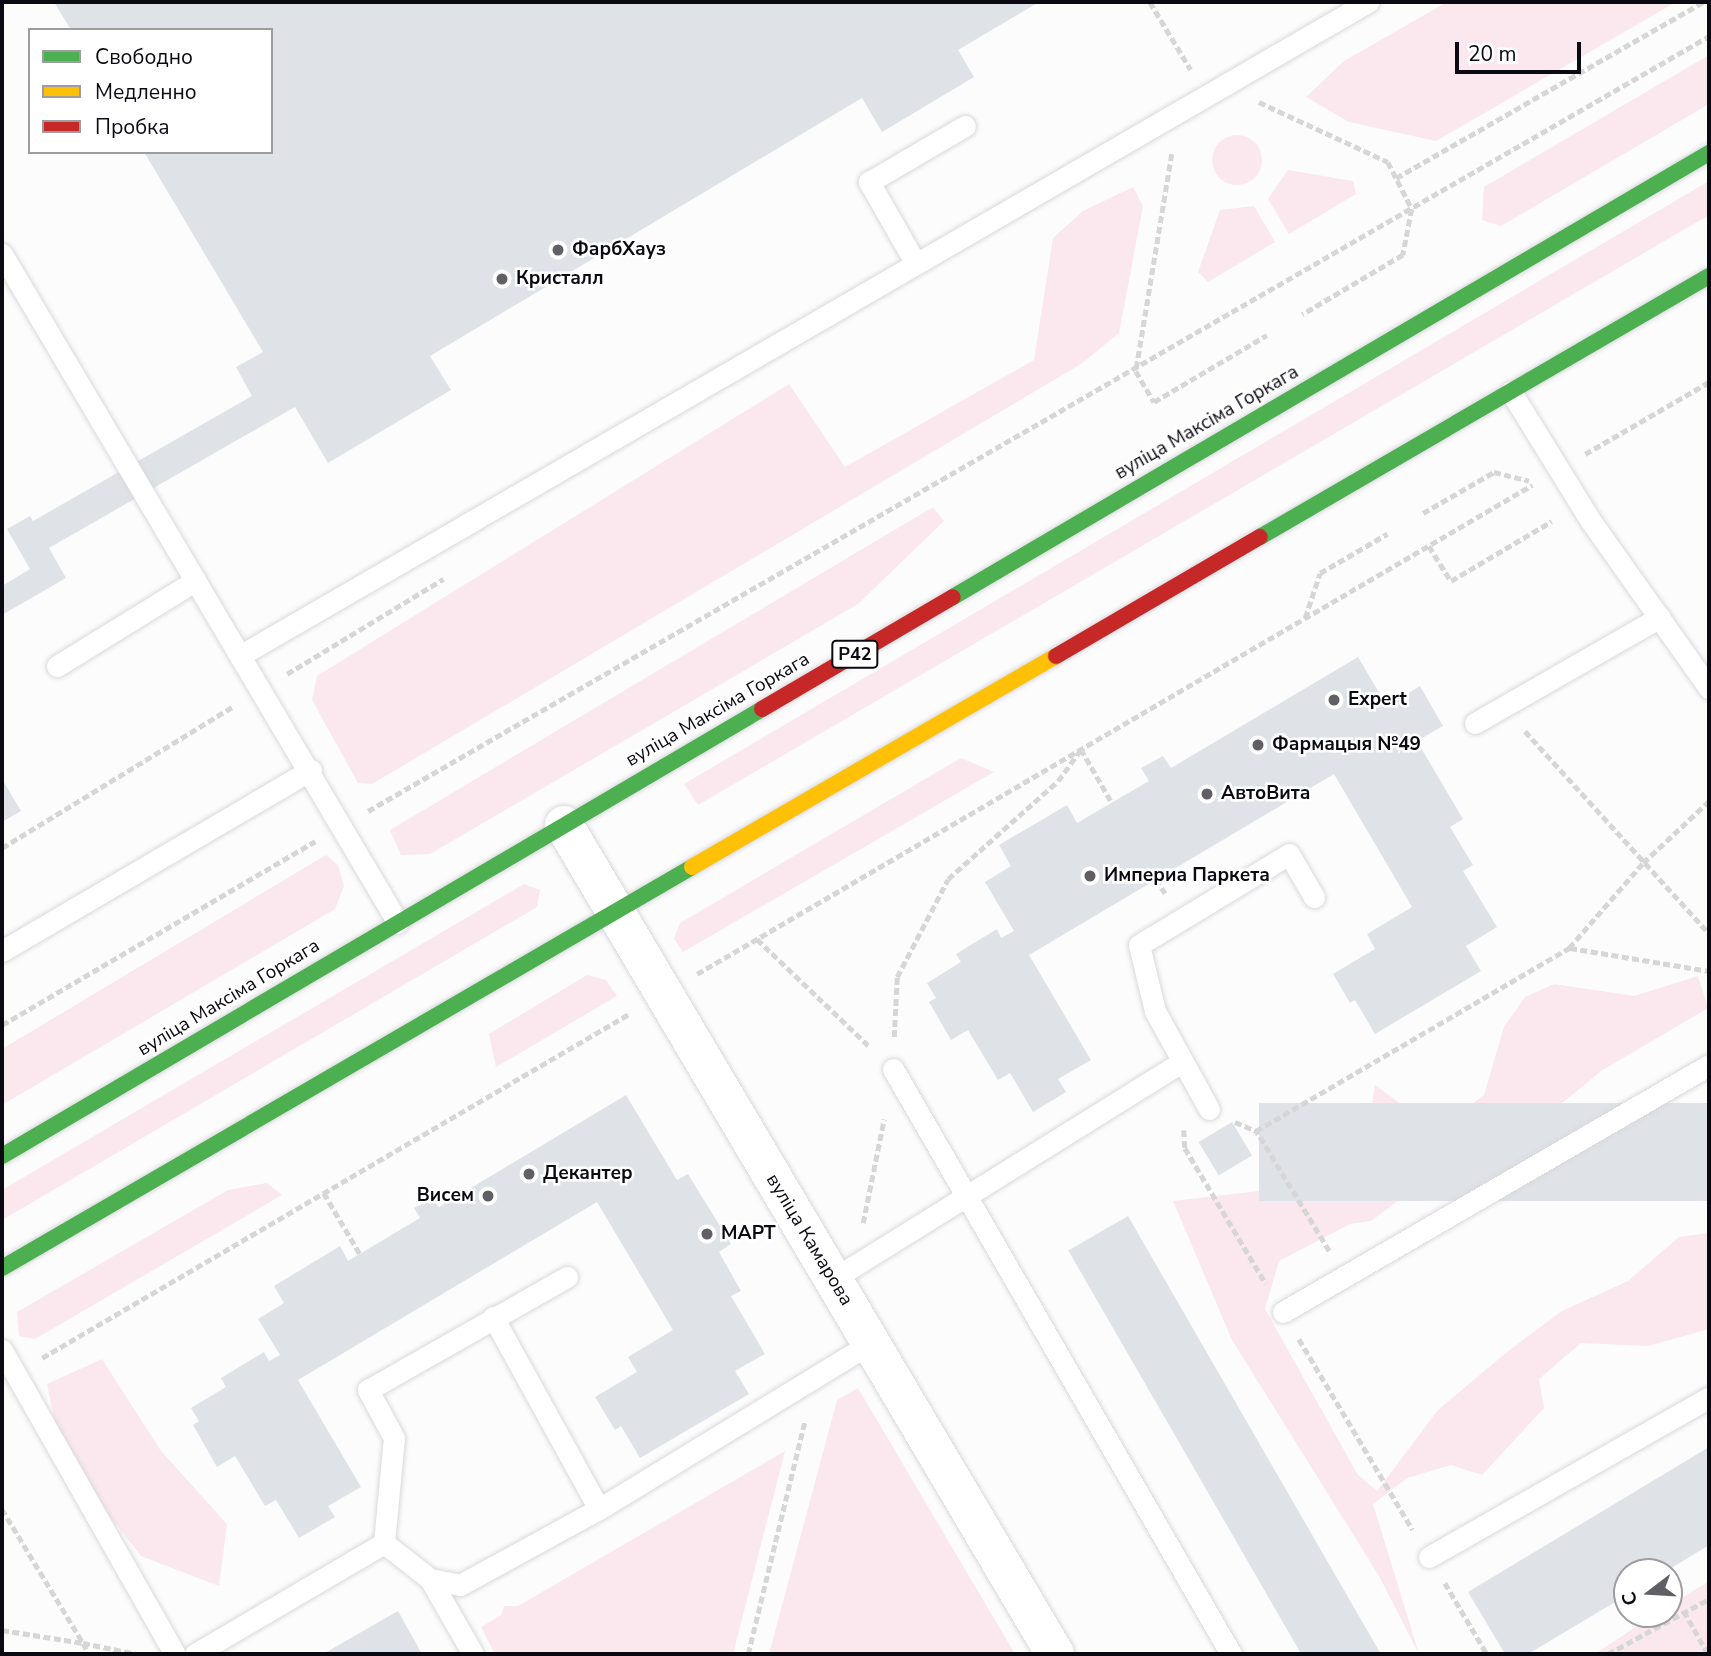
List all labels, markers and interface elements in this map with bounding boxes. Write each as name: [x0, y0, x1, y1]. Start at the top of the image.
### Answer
legend: [28, 28, 273, 154]
scale bar: [1459, 28, 1585, 72]
text: 20 m: [1468, 40, 1517, 68]
text: Свободно: [95, 43, 193, 71]
text: Медленно: [95, 78, 197, 106]
text: Пробка: [95, 113, 169, 141]
place label: ФарбХауз: [572, 239, 666, 261]
marker: ФарбХауз: [550, 242, 566, 258]
place label: Кристалл: [516, 268, 604, 290]
marker: Кристалл: [494, 271, 510, 287]
street label: вуліца Максіма Горкага: [1111, 361, 1303, 485]
road number: Р42: [830, 640, 880, 668]
street label: вуліца Максіма Горкага: [622, 648, 814, 772]
place label: Expert: [1348, 689, 1407, 711]
marker: Expert: [1326, 692, 1342, 708]
place label: Фармацыя №49: [1272, 734, 1421, 756]
marker: Фармацыя №49: [1250, 737, 1266, 753]
place label: АвтоВита: [1221, 783, 1310, 805]
marker: АвтоВита: [1199, 786, 1215, 802]
place label: Империа Паркета: [1104, 865, 1270, 887]
marker: Империа Паркета: [1082, 868, 1098, 884]
street label: вуліца Максіма Горкага: [134, 935, 324, 1061]
place label: Декантер: [543, 1163, 633, 1185]
marker: Декантер: [521, 1166, 537, 1182]
street label: вуліца Камарова: [761, 1170, 857, 1310]
place label: Висем: [417, 1185, 474, 1207]
marker: Висем: [480, 1188, 496, 1204]
place label: МАРТ: [721, 1223, 775, 1245]
marker: МАРТ: [699, 1226, 715, 1242]
north arrow: [1613, 1558, 1683, 1628]
text: С: [1616, 1589, 1644, 1609]

